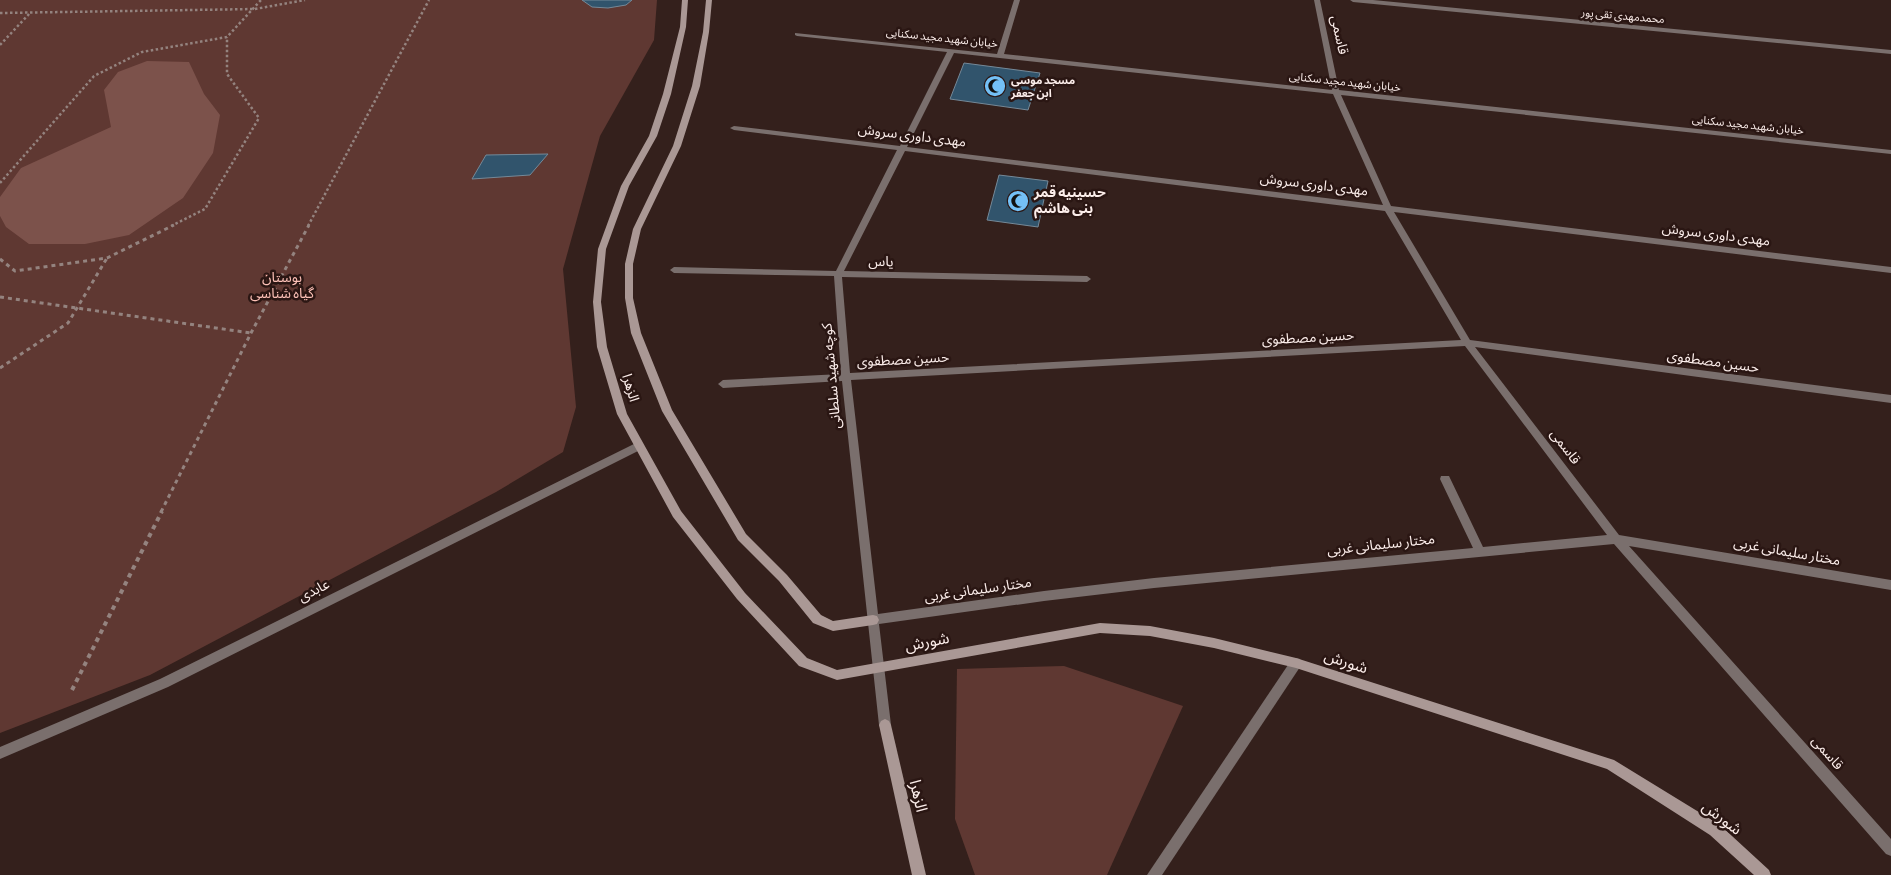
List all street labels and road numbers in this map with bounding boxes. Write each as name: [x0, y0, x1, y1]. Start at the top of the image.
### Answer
street label: محمدمهدی تقی پور: [1580, 7, 1665, 27]
street label: قاسمی: [1327, 14, 1350, 56]
street label: خیابان شهید مجید سکنایی: [885, 27, 999, 50]
street label: خیابان شهید مجید سکنایی: [1288, 71, 1402, 94]
street label: خیابان شهید مجید سکنایی: [1691, 114, 1805, 137]
street label: مهدی داوری سروش: [857, 122, 967, 151]
street label: مهدی داوری سروش: [1259, 171, 1369, 200]
street label: مهدی داوری سروش: [1661, 221, 1771, 250]
street label: یاس: [868, 255, 894, 270]
street label: کوچه شهید سلطانی: [820, 322, 846, 429]
street label: حسین مصطفوی: [1261, 329, 1355, 348]
street label: حسین مصطفوی: [1666, 349, 1760, 376]
street label: حسین مصطفوی: [856, 351, 950, 370]
street label: الزهرا: [618, 372, 641, 404]
street label: قاسمی: [1547, 427, 1583, 468]
street label: مختار سلیمانی غربی: [1326, 532, 1436, 559]
street label: مختار سلیمانی غربی: [1732, 536, 1841, 569]
street label: مختار سلیمانی غربی: [923, 576, 1033, 605]
street label: عابدی: [296, 577, 332, 606]
street label: شورش: [903, 630, 951, 655]
street label: شورش: [1322, 647, 1370, 677]
street label: قاسمی: [1808, 733, 1845, 773]
street label: الزهرا: [906, 778, 929, 814]
street label: شورش: [1699, 798, 1745, 839]

